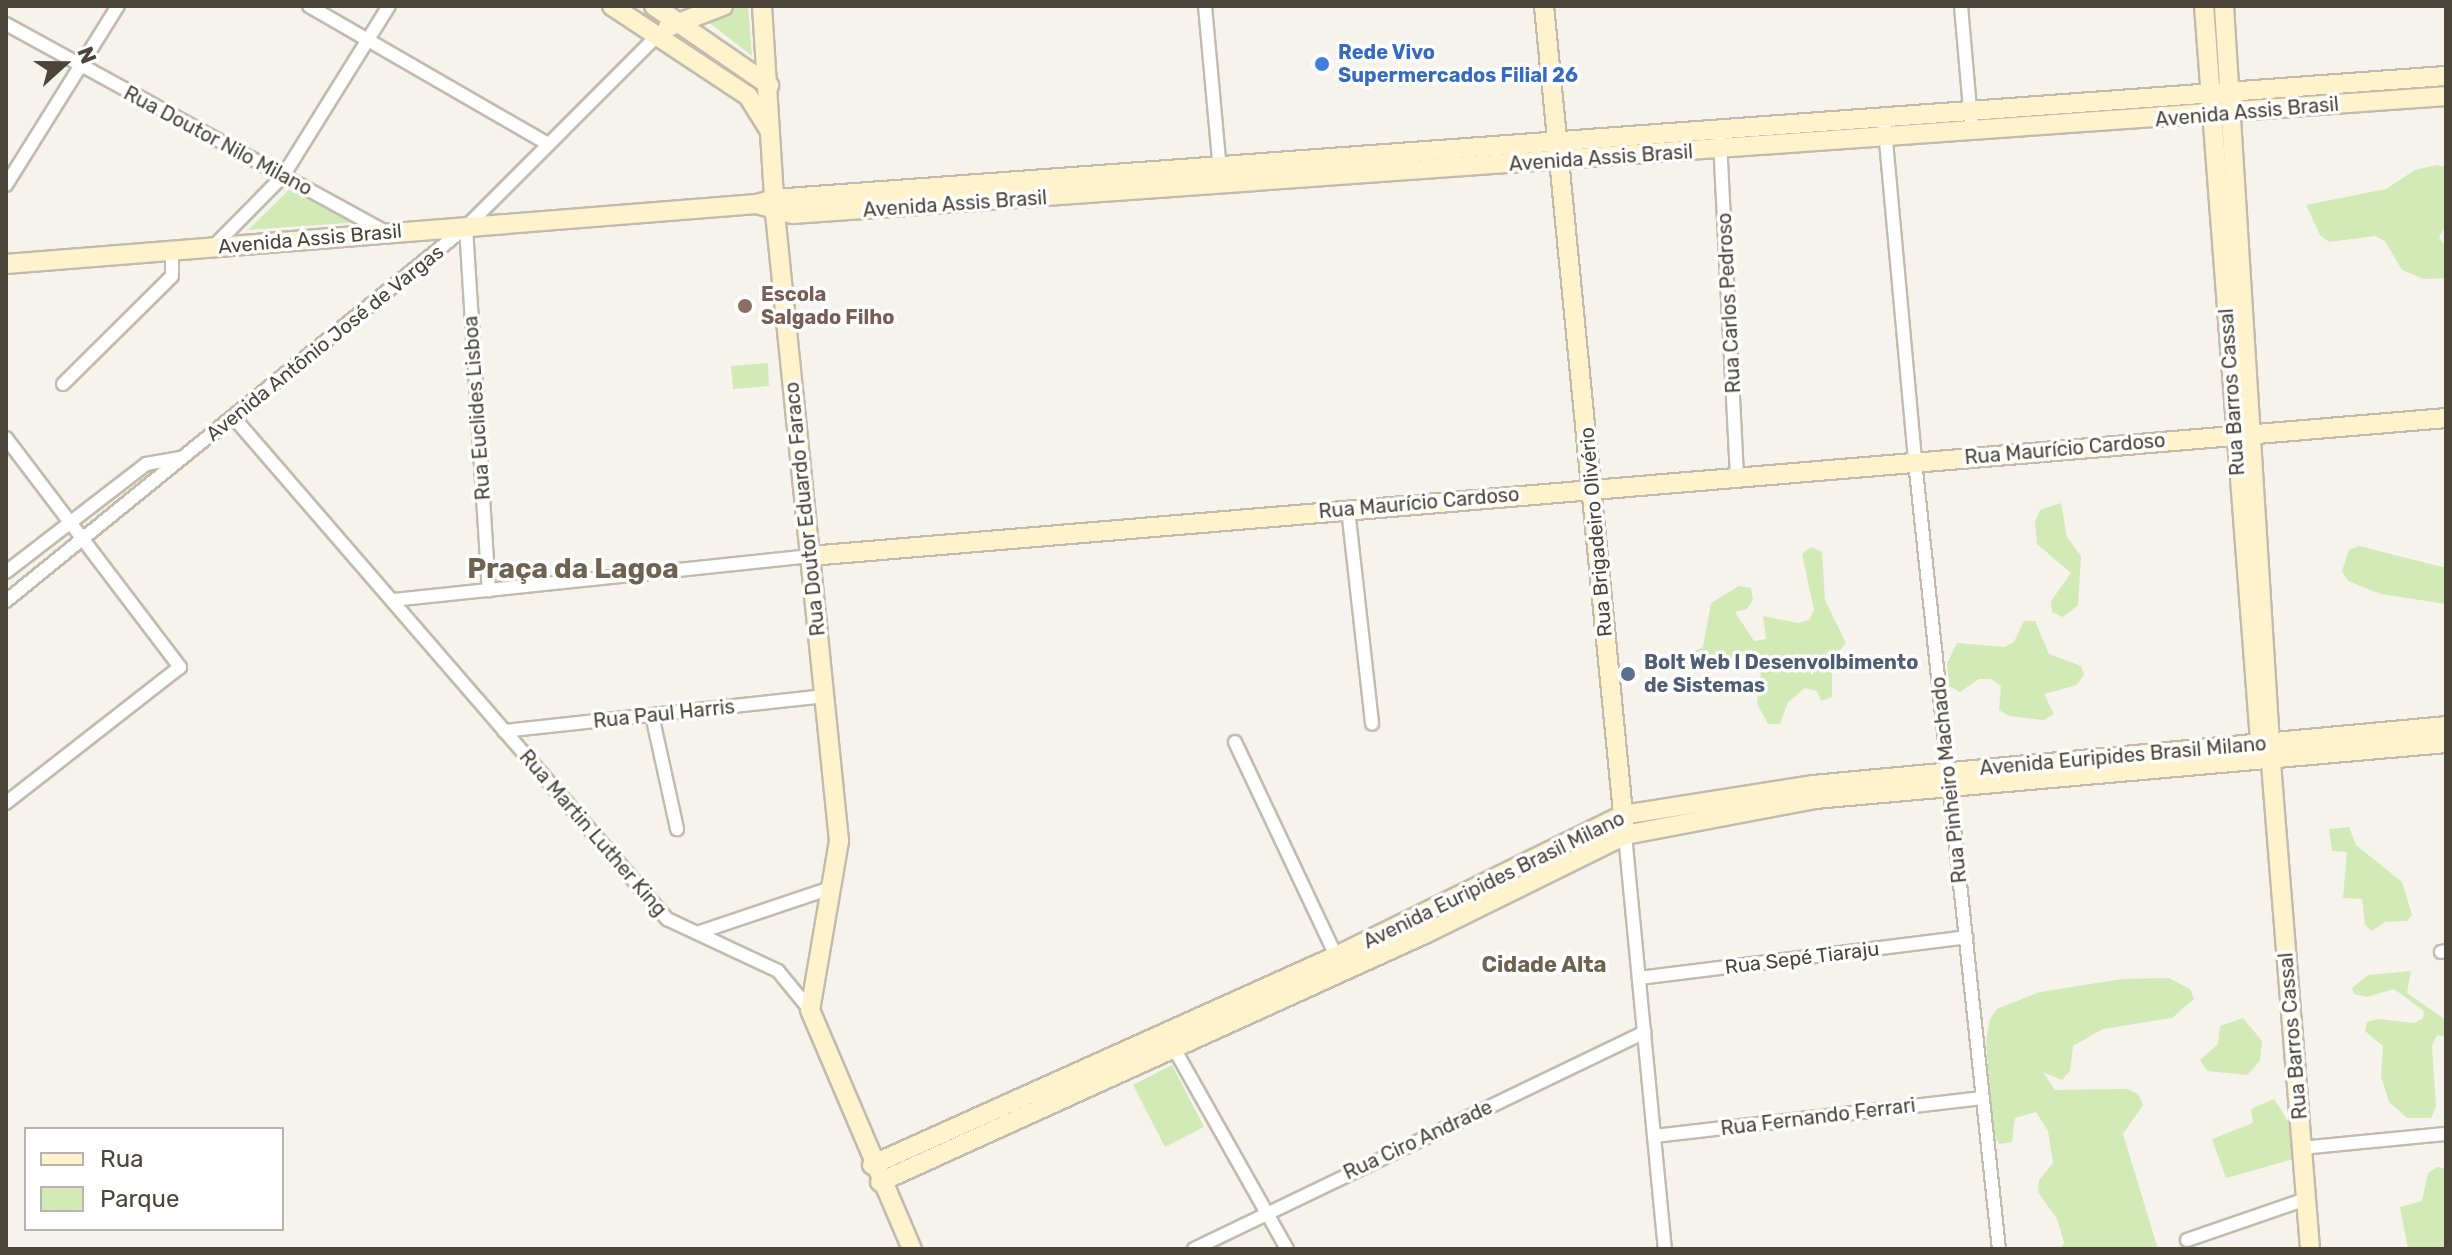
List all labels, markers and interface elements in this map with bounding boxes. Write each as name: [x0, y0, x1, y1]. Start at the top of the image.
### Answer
north arrow: [24, 24, 104, 104]
place label: Rede Vivo Supermercados Filial 26: [1338, 40, 1578, 87]
text: N: [71, 43, 102, 67]
marker: Rede Vivo Supermercados Filial 26: [1313, 55, 1331, 73]
street label: Rua Doutor Nilo Milano: [119, 81, 317, 201]
street label: Avenida Assis Brasil: [2154, 92, 2340, 132]
street label: Avenida Assis Brasil: [1508, 140, 1694, 176]
street label: Avenida Assis Brasil: [862, 186, 1048, 222]
street label: Rua Carlos Pedroso: [1712, 212, 1746, 394]
street label: Avenida Assis Brasil: [217, 219, 403, 259]
street label: Avenida Antônio José de Vargas: [201, 239, 449, 447]
place label: Escola Salgado Filho: [761, 282, 894, 329]
marker: Escola Salgado Filho: [736, 297, 754, 315]
street label: Rua Barros Cassal: [2214, 308, 2250, 476]
street label: Rua Euclides Lisboa: [459, 315, 495, 501]
street label: Rua Doutor Eduardo Faraco: [780, 380, 830, 638]
street label: Rua Brigadeiro Olivério: [1575, 426, 1617, 638]
street label: Rua Maurício Cardoso: [1964, 428, 2166, 470]
street label: Rua Maurício Cardoso: [1318, 482, 1520, 524]
district label: Praça da Lagoa: [467, 552, 679, 586]
place label: Bolt Web l Desenvolbimento de Sistemas: [1644, 650, 1919, 697]
marker: Bolt Web l Desenvolbimento de Sistemas: [1619, 665, 1637, 683]
street label: Rua Pinheiro Machado: [1926, 676, 1972, 884]
street label: Rua Paul Harris: [592, 695, 736, 733]
street label: Avenida Euripides Brasil Milano: [1979, 732, 2267, 780]
street label: Rua Martin Luther King: [514, 745, 672, 921]
street label: Avenida Euripides Brasil Milano: [1359, 806, 1629, 954]
street label: Rua Sepé Tiaraju: [1723, 937, 1881, 979]
street label: Rua Barros Cassal: [2274, 951, 2312, 1121]
district label: Cidade Alta: [1481, 952, 1607, 978]
street label: Rua Fernando Ferrari: [1719, 1093, 1917, 1141]
street label: Rua Ciro Andrade: [1340, 1095, 1496, 1185]
legend: [24, 1127, 284, 1231]
text: Rua: [100, 1145, 143, 1173]
text: Parque: [100, 1185, 179, 1213]

